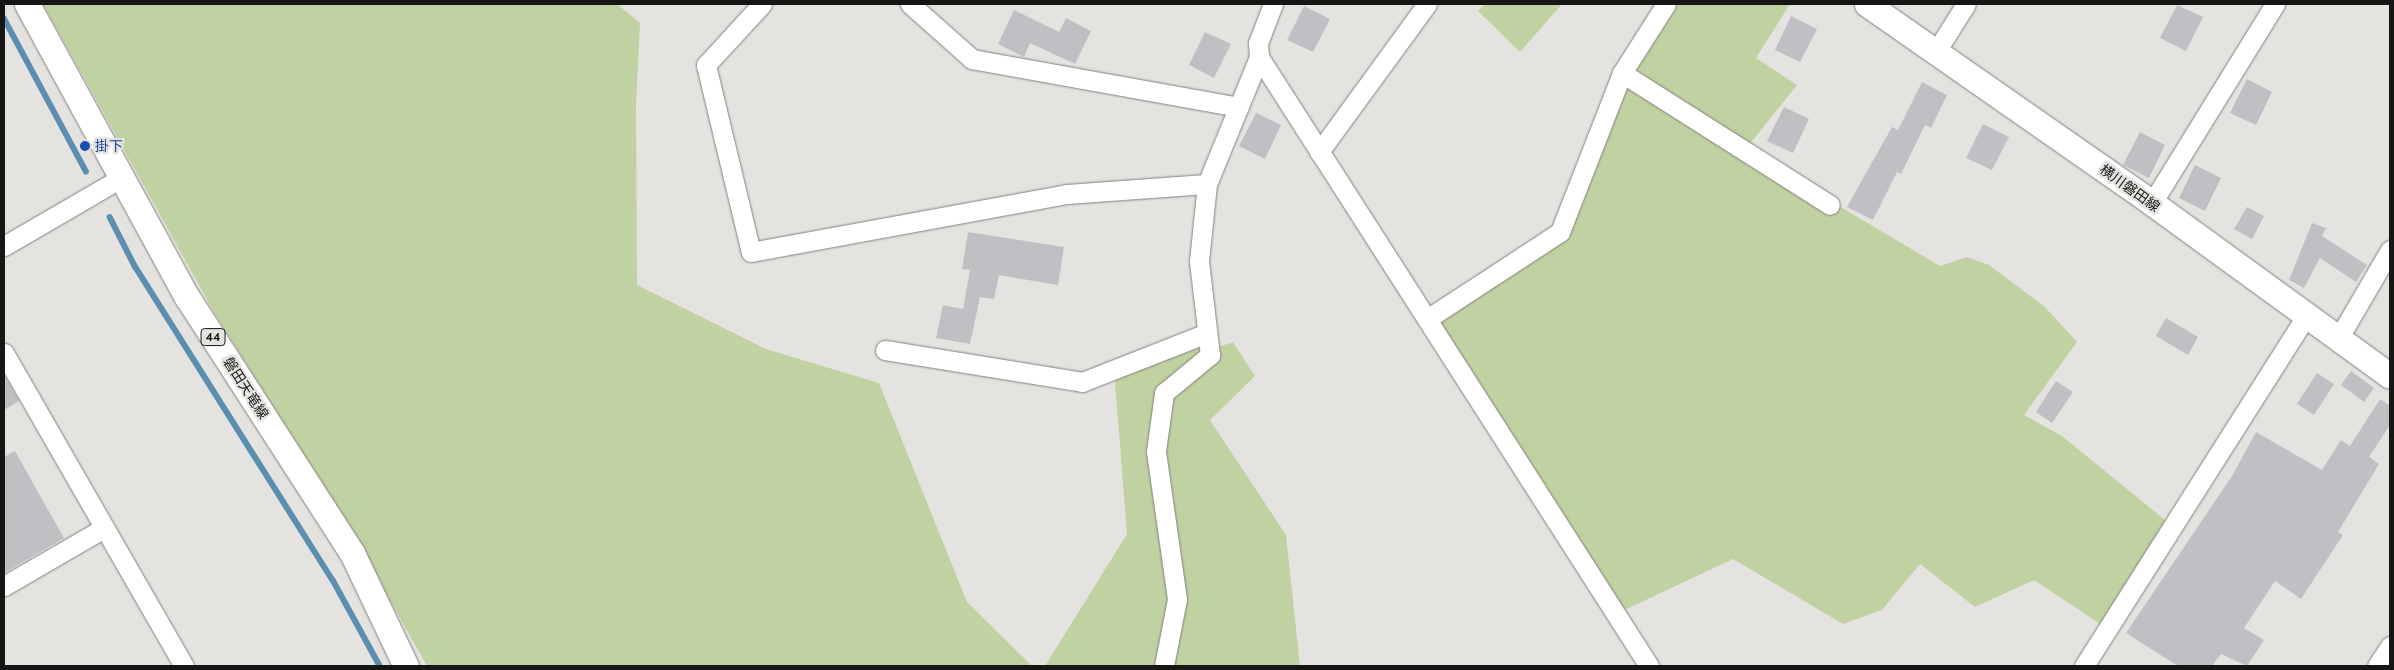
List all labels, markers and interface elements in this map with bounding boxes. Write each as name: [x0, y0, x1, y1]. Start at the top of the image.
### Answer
place label: 掛下: [95, 138, 123, 154]
marker: 掛下: [79, 140, 91, 152]
street label: 横川磐田線: [2097, 161, 2163, 215]
road number: 44: [200, 328, 226, 347]
street label: 磐田天竜線: [220, 354, 272, 422]

